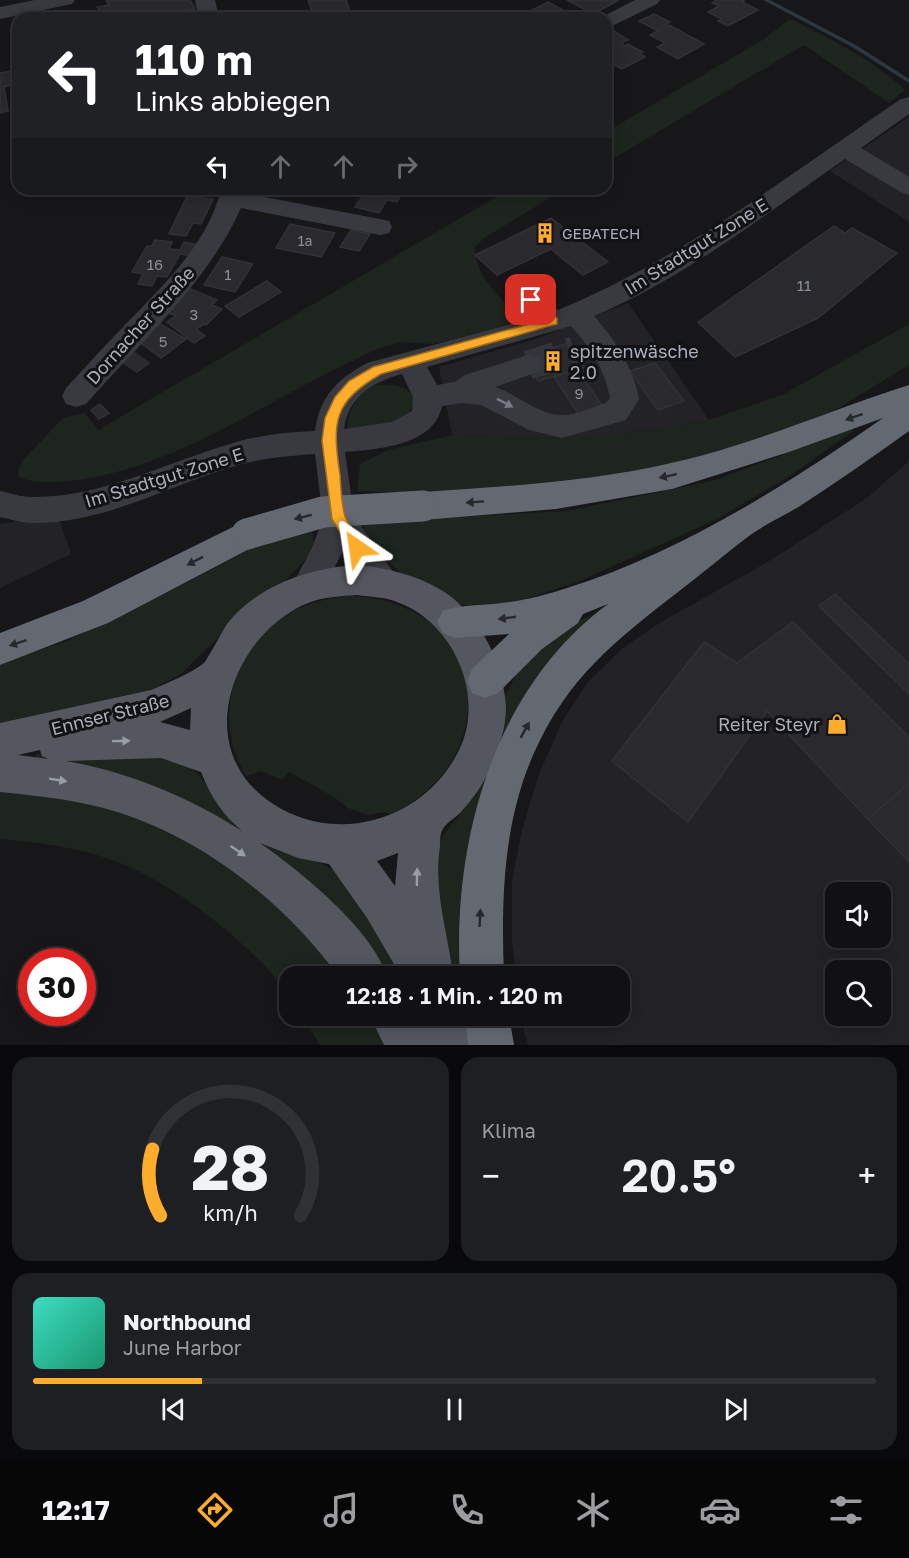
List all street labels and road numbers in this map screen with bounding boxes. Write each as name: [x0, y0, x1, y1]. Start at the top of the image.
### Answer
street label: Im Stadtgut Zone E: [620, 193, 772, 299]
street label: Dornacher Straße: [81, 262, 199, 388]
street label: Im Stadtgut Zone E: [82, 442, 246, 512]
street label: Ennser Straße: [49, 689, 171, 739]

